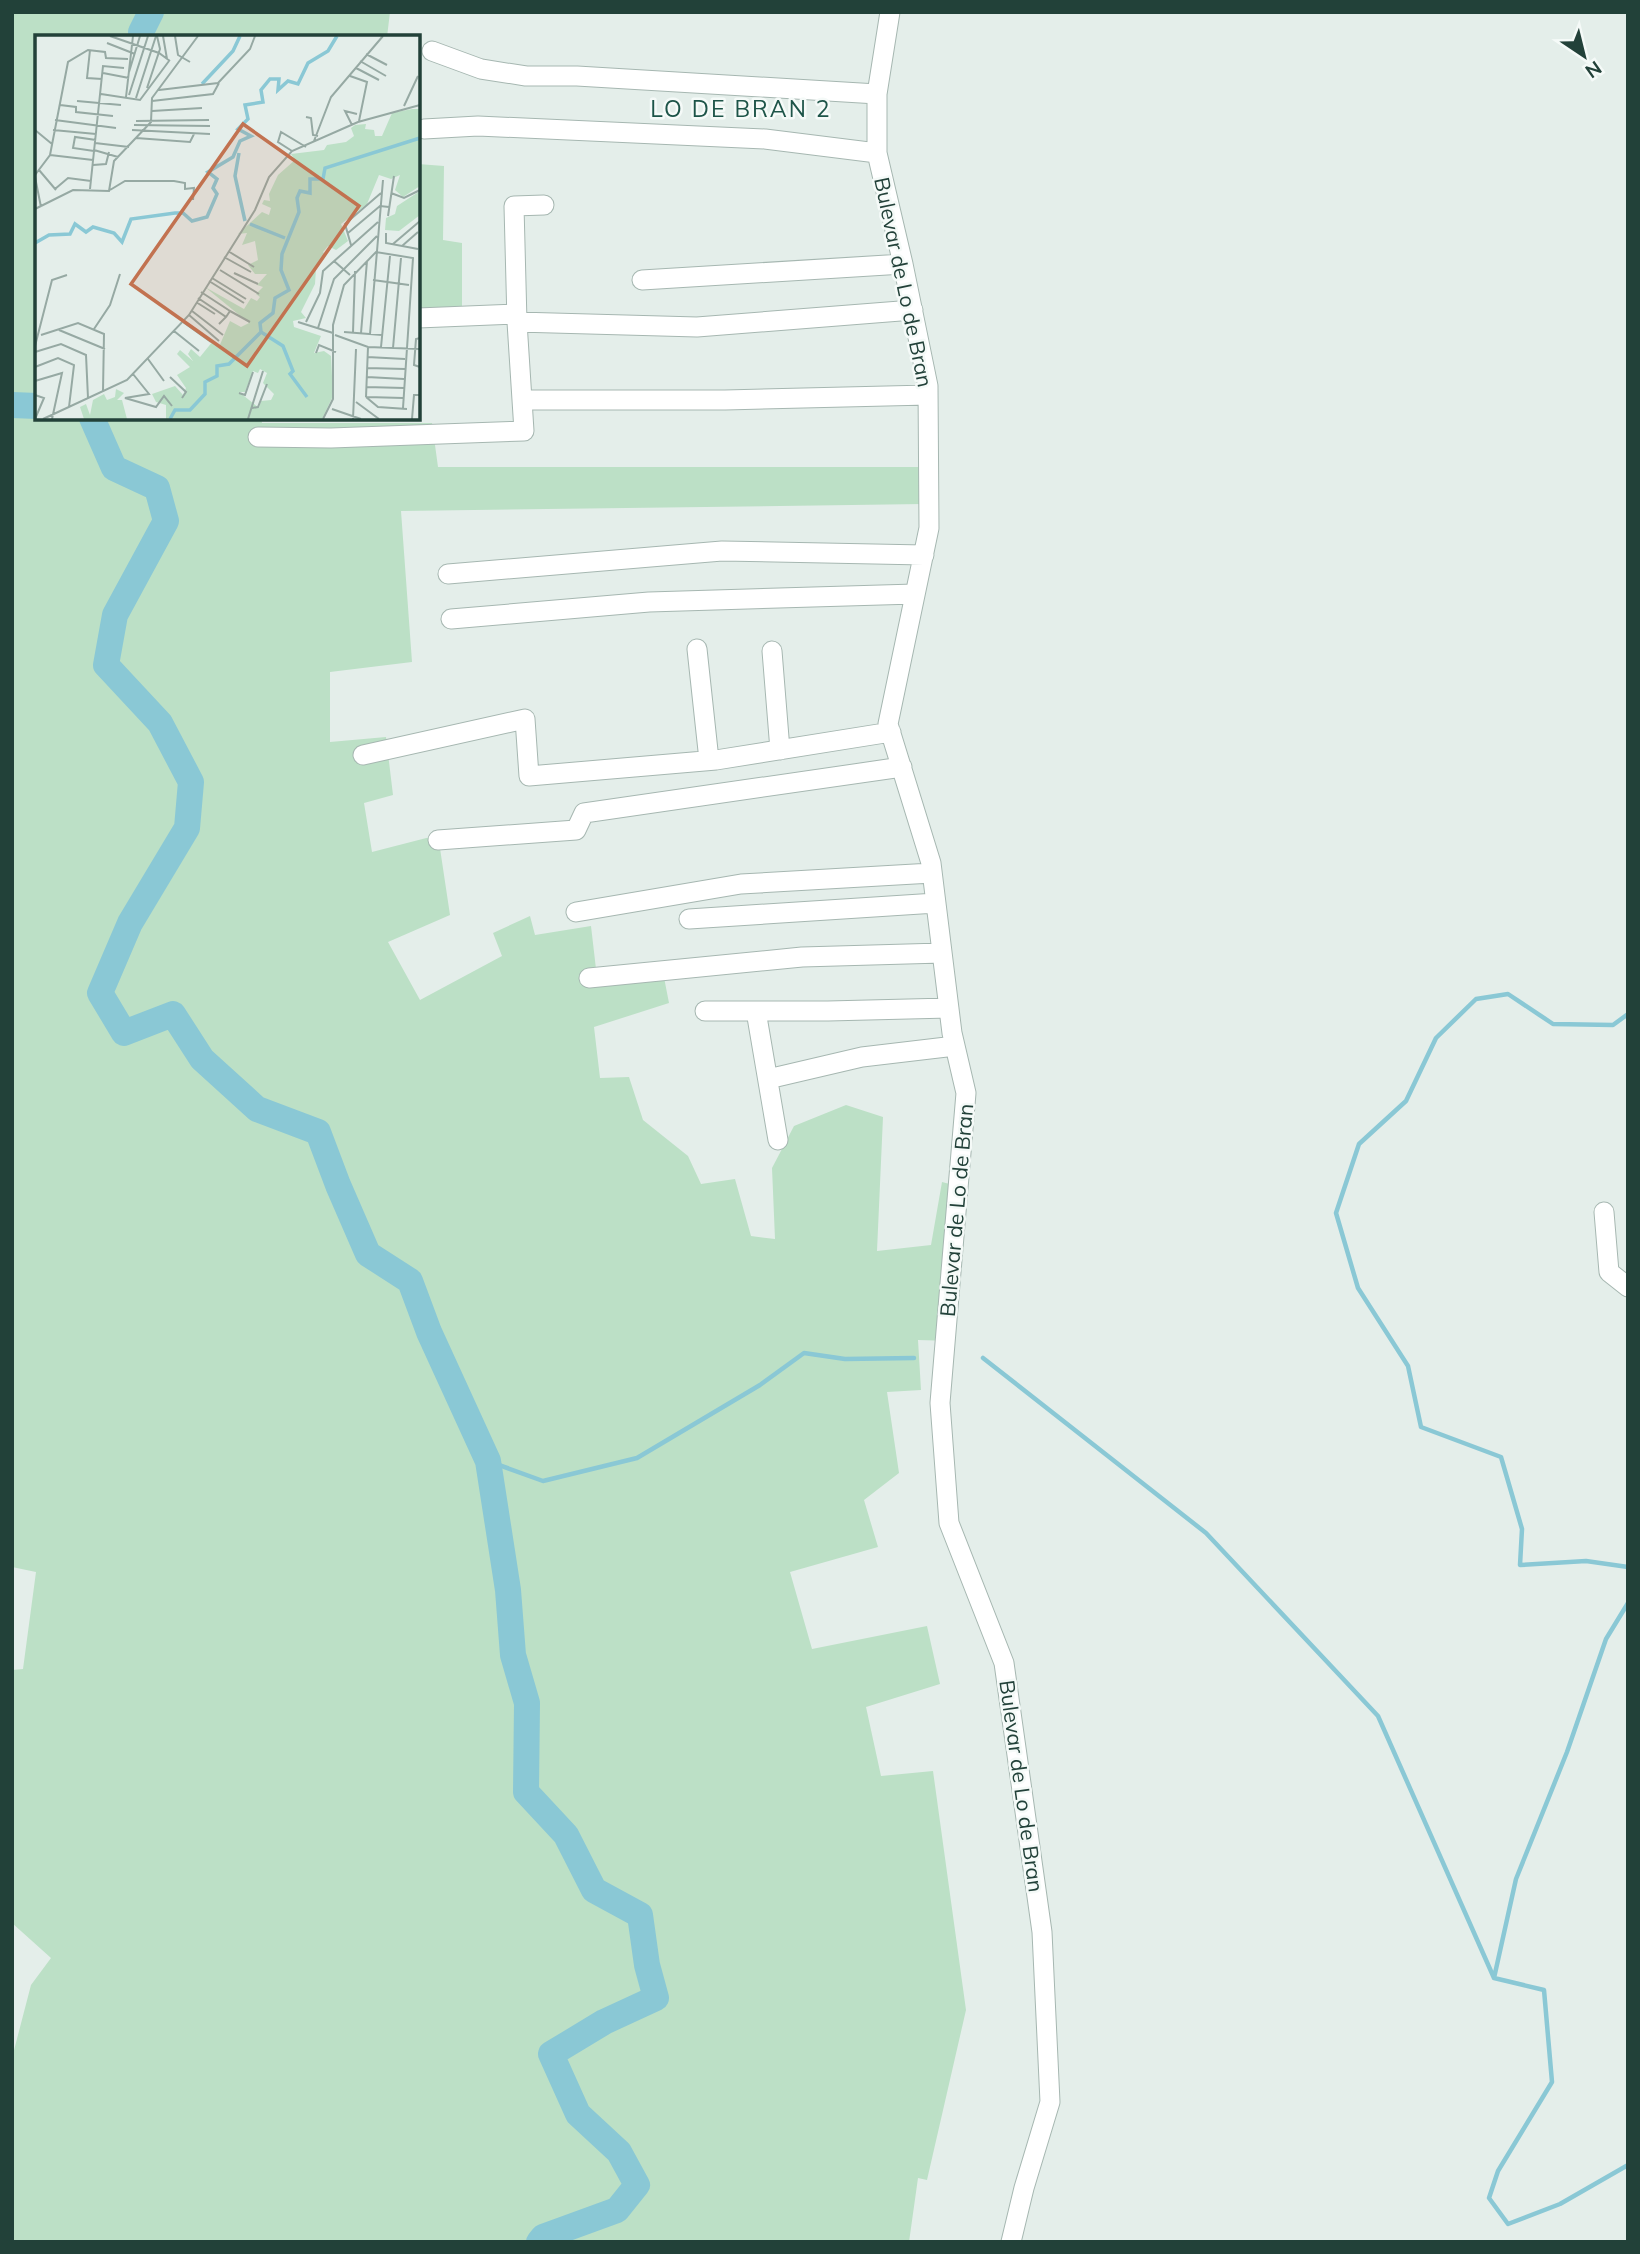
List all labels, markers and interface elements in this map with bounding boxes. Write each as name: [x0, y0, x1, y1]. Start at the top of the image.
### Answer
north arrow: [1549, 21, 1619, 91]
inset map: [35, 35, 420, 420]
text: N: [1581, 56, 1607, 84]
district label: LO DE BRAN 2: [650, 94, 832, 123]
street label: Bulevar de Lo de Bran: [869, 175, 939, 389]
street label: Bulevar de Lo de Bran: [934, 1102, 978, 1318]
street label: Bulevar de Lo de Bran: [994, 1678, 1050, 1894]

